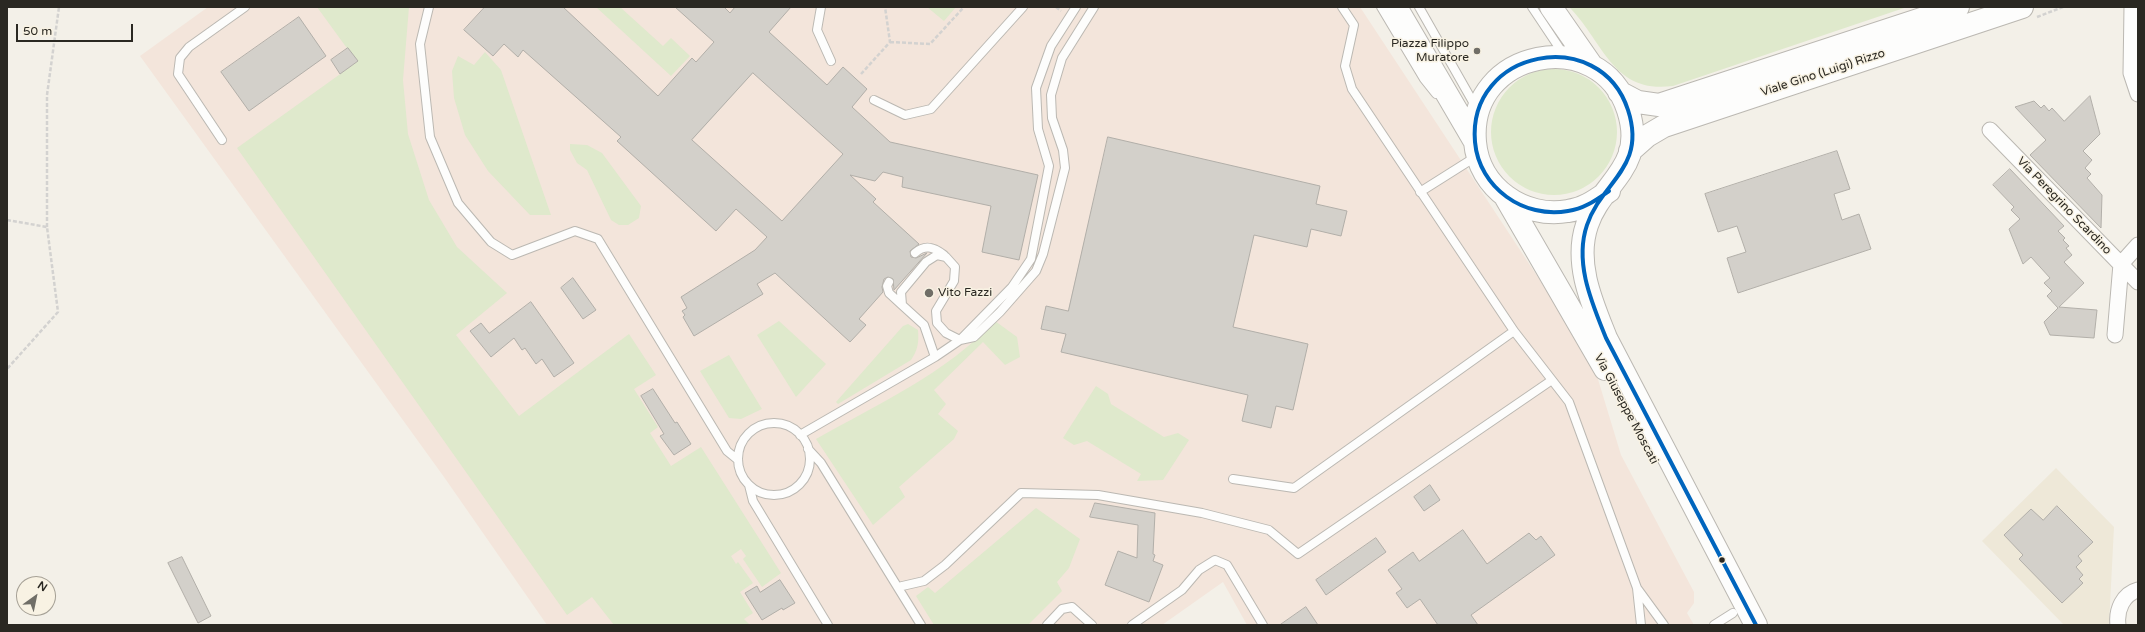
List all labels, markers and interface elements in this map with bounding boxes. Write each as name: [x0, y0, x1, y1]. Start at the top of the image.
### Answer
scale bar: [18, 16, 135, 42]
text: 50 m: [23, 24, 52, 38]
place label: Piazza Filippo Muratore: [1391, 37, 1469, 65]
marker: Piazza Filippo Muratore: [1472, 46, 1482, 56]
street label: Viale Gino (Luigi) Rizzo: [1759, 46, 1887, 100]
street label: Via Peregrino Scardino: [2014, 154, 2114, 258]
place label: Vito Fazzi: [938, 286, 992, 300]
marker: Vito Fazzi: [923, 287, 935, 299]
street label: Via Giuseppe Moscati: [1591, 351, 1661, 467]
unlabelled marker: [1717, 555, 1727, 565]
north arrow: [16, 576, 56, 616]
text: N: [35, 578, 50, 594]

